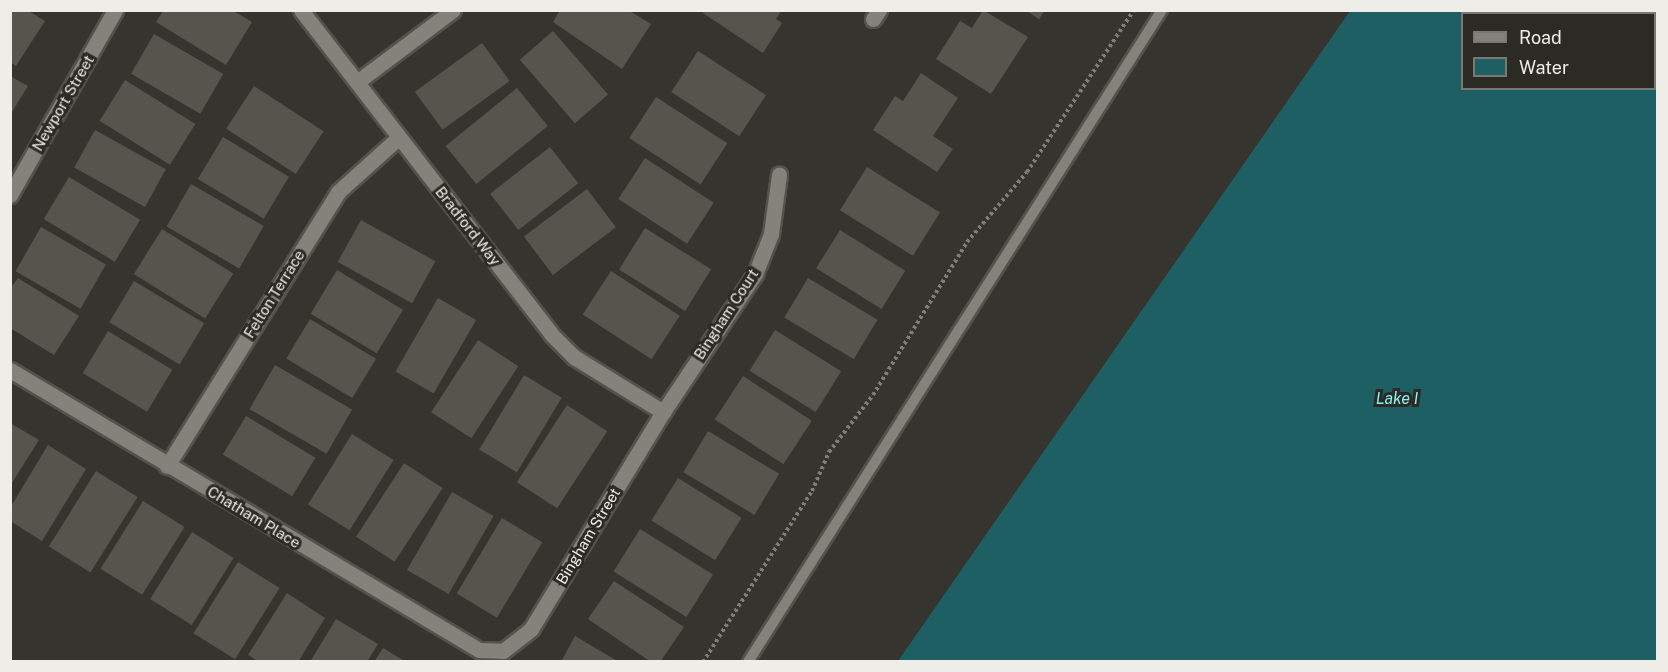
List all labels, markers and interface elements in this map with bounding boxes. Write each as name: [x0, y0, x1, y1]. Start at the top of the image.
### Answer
legend: [1461, 12, 1656, 90]
text: Road: [1519, 27, 1562, 48]
street label: Newport Street: [28, 52, 98, 154]
text: Water: [1519, 57, 1569, 78]
street label: Bradford Way: [432, 183, 504, 269]
street label: Felton Terrace: [240, 247, 308, 341]
street label: Bingham Court: [690, 265, 762, 363]
water label: Lake I: [1376, 389, 1418, 409]
street label: Chatham Place: [204, 482, 304, 552]
street label: Bingham Street: [552, 485, 624, 587]

